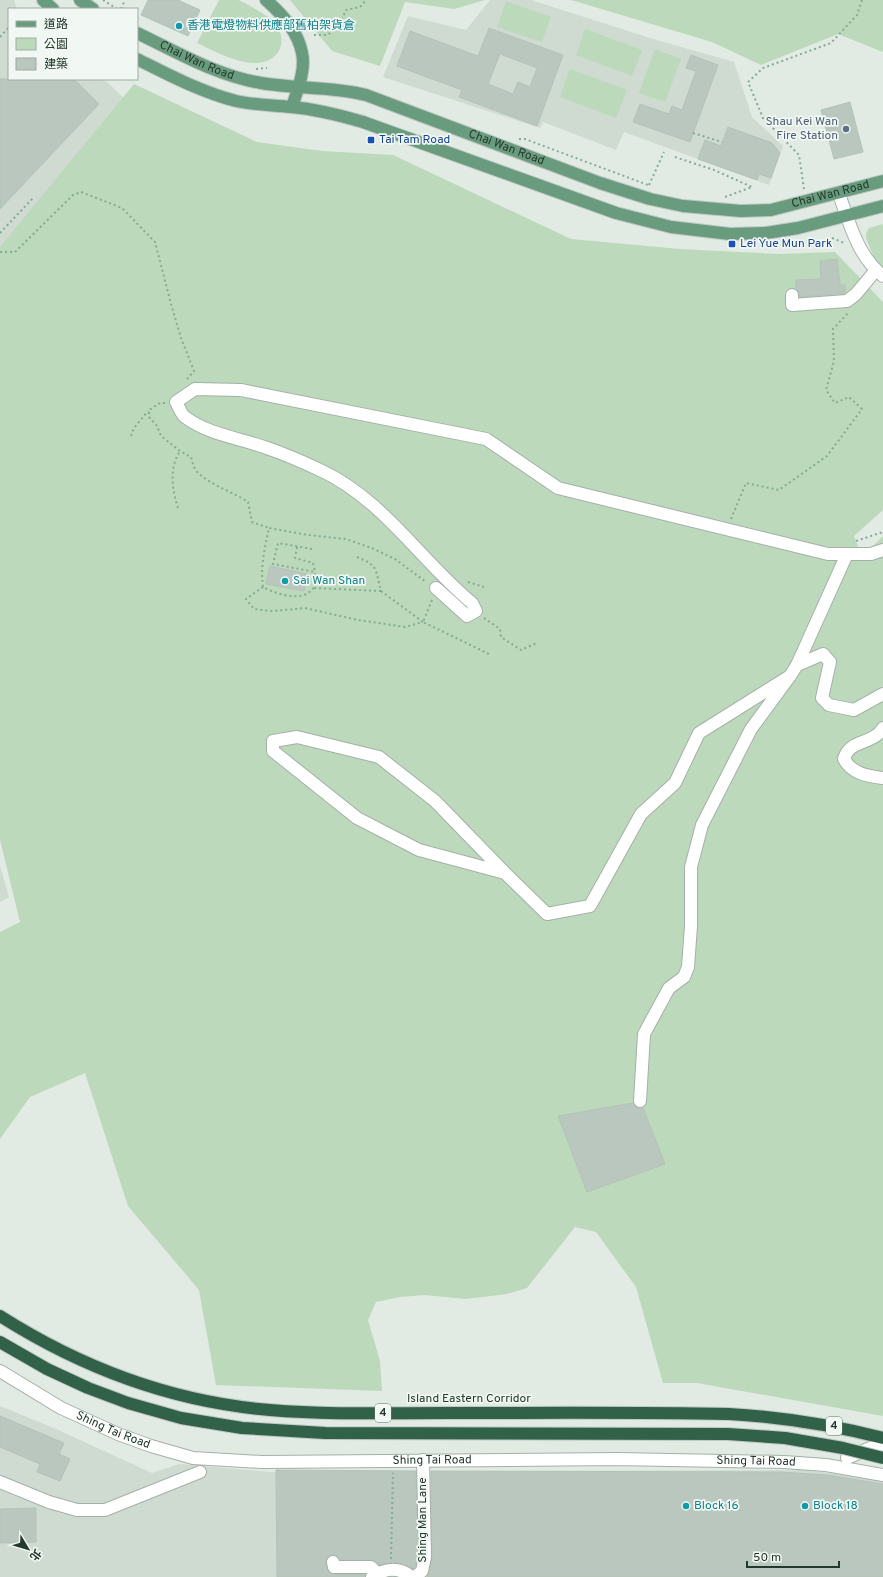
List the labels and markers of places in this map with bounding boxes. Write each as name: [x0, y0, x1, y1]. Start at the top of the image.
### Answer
place label: 香港電燈物料供應部舊柏架貨倉: [187, 18, 355, 34]
marker: 香港電燈物料供應部舊柏架貨倉: [174, 21, 184, 31]
place label: Shau Kei Wan Fire Station: [765, 114, 838, 144]
marker: Shau Kei Wan Fire Station: [841, 124, 851, 134]
place label: Tai Tam Road: [379, 132, 450, 148]
marker: Tai Tam Road: [366, 135, 376, 145]
place label: Lei Yue Mun Park: [740, 236, 832, 252]
marker: Lei Yue Mun Park: [727, 239, 737, 249]
place label: Sai Wan Shan: [293, 573, 365, 589]
marker: Sai Wan Shan: [280, 576, 290, 586]
place label: Block 16: [694, 1498, 739, 1514]
place label: Block 18: [813, 1498, 858, 1514]
marker: Block 16: [681, 1501, 691, 1511]
marker: Block 18: [800, 1501, 810, 1511]

